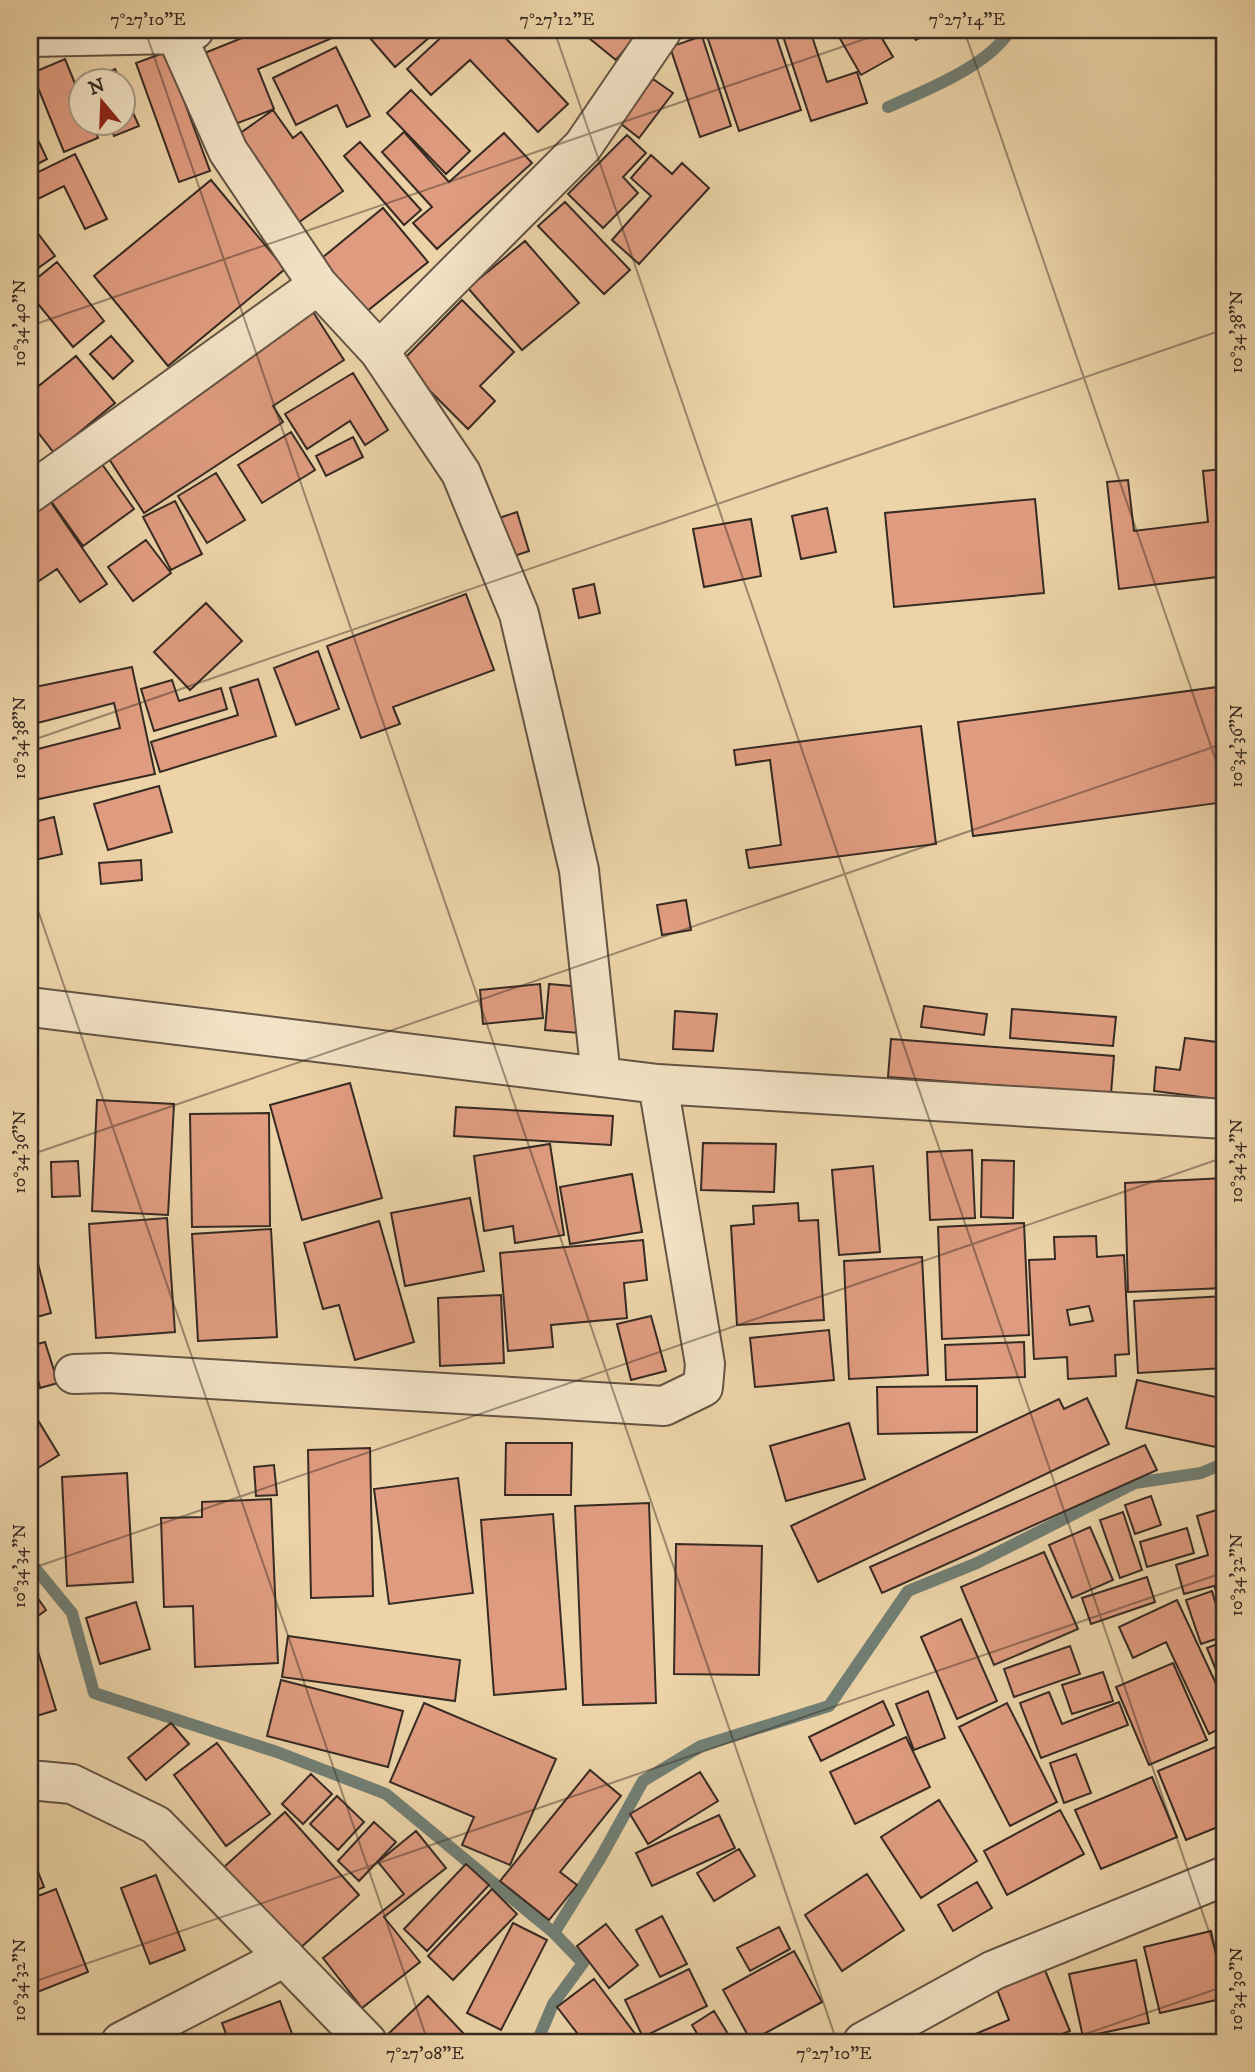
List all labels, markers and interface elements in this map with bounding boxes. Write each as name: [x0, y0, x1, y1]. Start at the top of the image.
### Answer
text: 7°27'10"E: [110, 9, 186, 31]
text: 7°27'12"E: [520, 9, 595, 31]
text: 7°27'14"E: [929, 9, 1005, 31]
north arrow: [66, 66, 136, 136]
text: N: [86, 74, 108, 101]
text: 10°34'40"N: [9, 279, 31, 367]
text: 10°34'38"N: [1226, 290, 1248, 374]
text: 10°34'38"N: [9, 696, 31, 780]
text: 10°34'36"N: [1226, 704, 1248, 788]
text: 10°34'36"N: [9, 1110, 31, 1194]
text: 10°34'34"N: [1226, 1119, 1248, 1203]
text: 10°34'34"N: [9, 1524, 31, 1608]
text: 10°34'32"N: [1226, 1533, 1248, 1616]
text: 10°34'32"N: [9, 1938, 31, 2021]
text: 10°34'30"N: [1226, 1947, 1248, 2031]
text: 7°27'08"E: [386, 2043, 464, 2065]
text: 7°27'10"E: [796, 2043, 872, 2065]

